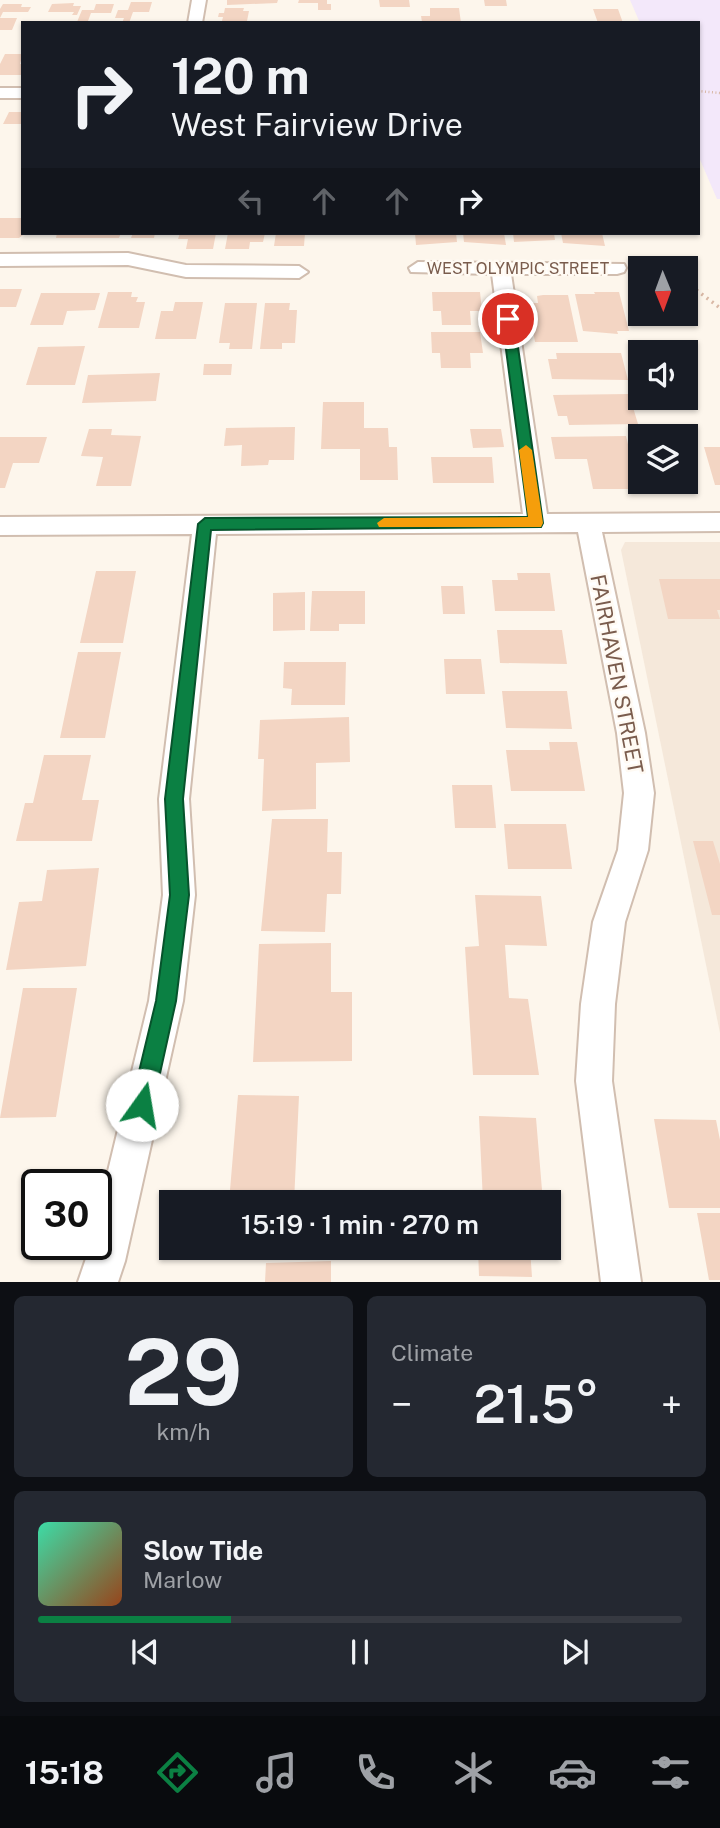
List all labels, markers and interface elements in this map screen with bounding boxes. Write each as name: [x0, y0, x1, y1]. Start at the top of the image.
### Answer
text: 120 m: [171, 47, 310, 105]
icon: right: [56, 49, 147, 140]
text: West Fairview Drive: [171, 106, 463, 143]
icon: left: [232, 182, 270, 220]
icon: ahead: [305, 182, 343, 220]
icon: ahead: [378, 182, 416, 220]
icon: right: [451, 182, 489, 220]
north arrow: [628, 256, 698, 326]
map controls: [628, 256, 698, 494]
street label: WEST OLYMPIC STREET: [427, 259, 610, 278]
pin: [478, 289, 538, 349]
icon: arrive: [489, 300, 527, 338]
button: sound: [628, 340, 698, 410]
button: layers: [628, 424, 698, 494]
street label: FAIRHAVEN STREET: [585, 572, 649, 776]
position arrow: [105, 1068, 179, 1142]
speed limit sign: 30: [21, 1169, 112, 1260]
text: 15:19 · 1 min · 270 m: [241, 1209, 479, 1240]
text: 29: [125, 1319, 242, 1425]
text: Climate: [391, 1339, 473, 1366]
text: 21.5°: [474, 1374, 599, 1435]
text: −: [391, 1382, 412, 1427]
text: +: [661, 1382, 682, 1427]
text: km/h: [156, 1418, 211, 1445]
text: Slow Tide: [143, 1535, 263, 1566]
text: Marlow: [143, 1566, 222, 1593]
icon: previous: [126, 1633, 164, 1671]
icon: pause: [341, 1633, 379, 1671]
icon: next: [556, 1633, 594, 1671]
icon: directions: [153, 1748, 202, 1797]
icon: music: [252, 1748, 301, 1797]
icon: phone: [351, 1748, 400, 1797]
icon: climate: [449, 1748, 498, 1797]
icon: car: [548, 1748, 597, 1797]
icon: filters: [646, 1748, 695, 1797]
text: 15:18: [25, 1754, 104, 1791]

